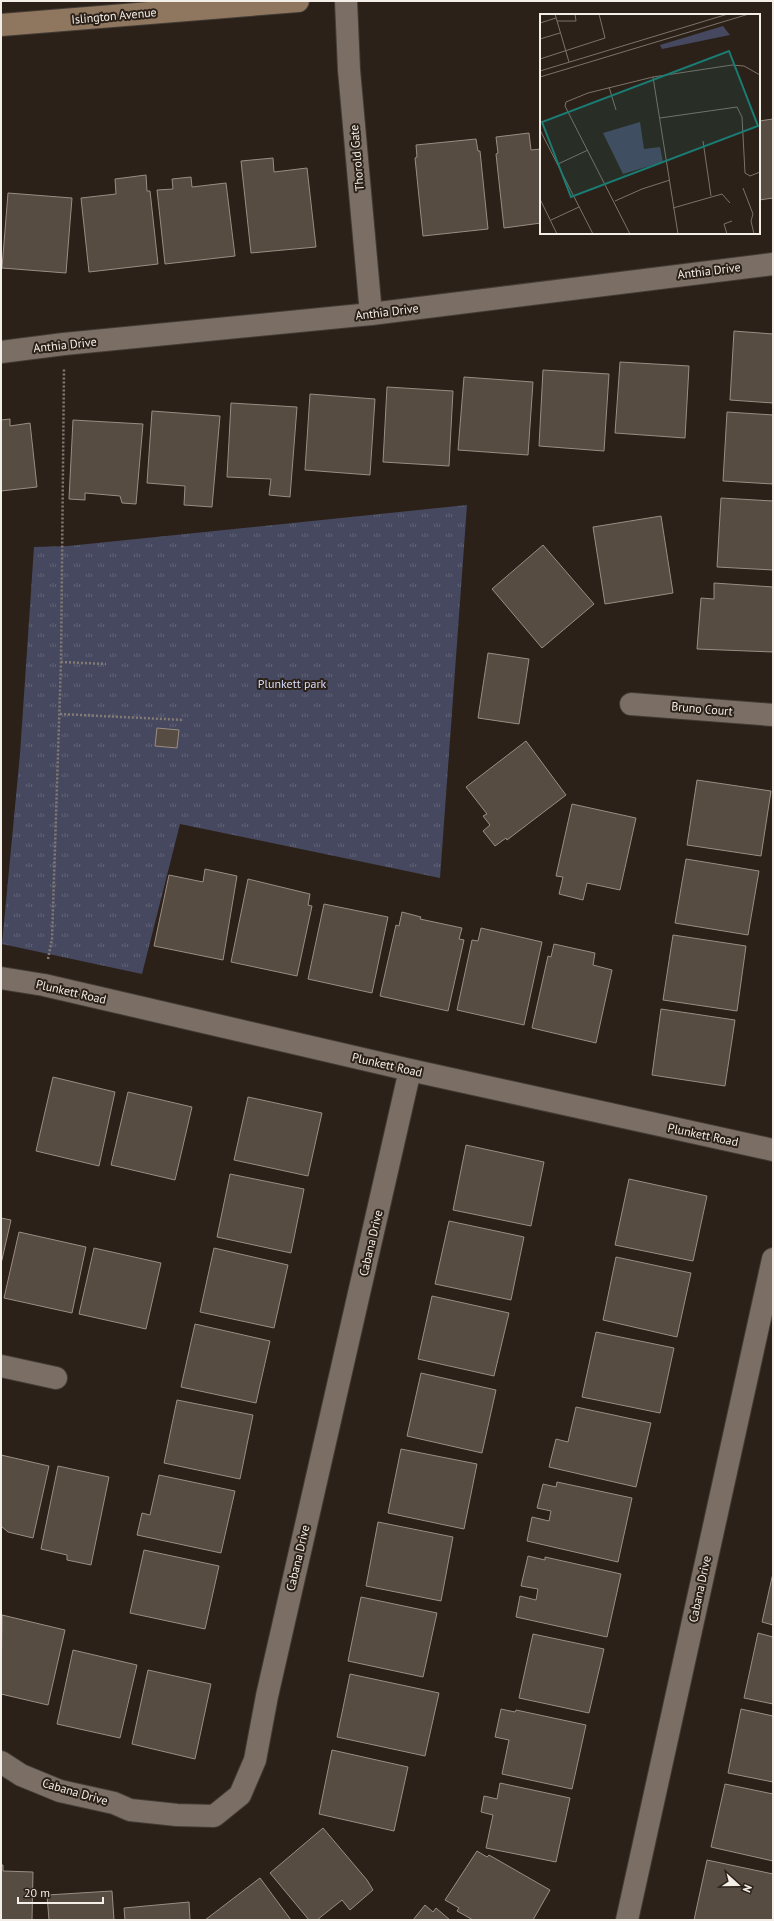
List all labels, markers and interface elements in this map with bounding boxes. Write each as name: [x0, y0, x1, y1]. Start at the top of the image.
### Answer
street label: Islington Avenue: [71, 4, 157, 27]
inset map: [540, 14, 760, 234]
street label: Thorold Gate: [346, 124, 367, 192]
street label: Anthia Drive: [677, 259, 741, 282]
street label: Anthia Drive: [355, 300, 419, 323]
street label: Anthia Drive: [33, 334, 97, 355]
park label: Plunkett park: [258, 676, 327, 691]
street label: Bruno Court: [671, 698, 733, 719]
street label: Plunkett Road: [34, 976, 108, 1007]
street label: Plunkett Road: [350, 1049, 424, 1080]
street label: Plunkett Road: [666, 1120, 740, 1149]
street label: Cabana Drive: [356, 1208, 385, 1278]
street label: Cabana Drive: [283, 1523, 312, 1593]
street label: Cabana Drive: [685, 1554, 714, 1624]
street label: Cabana Drive: [41, 1775, 110, 1808]
north arrow: [718, 1865, 758, 1905]
scale bar: [18, 1879, 103, 1905]
text: N: [740, 1883, 755, 1894]
text: 20 m: [24, 1885, 50, 1900]

